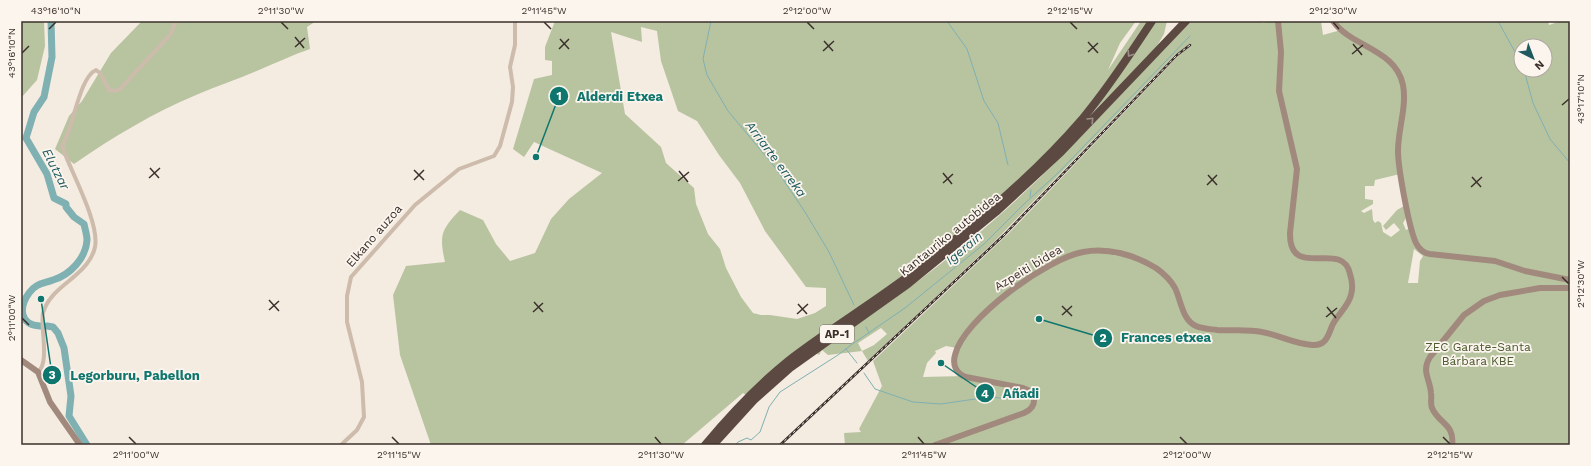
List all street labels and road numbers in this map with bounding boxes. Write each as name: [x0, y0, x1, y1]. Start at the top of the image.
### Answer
street label: Kantauriko autobidea: [897, 189, 1003, 279]
street label: Elkano auzoa: [343, 202, 405, 270]
street label: Azpeiti bidea: [992, 242, 1064, 294]
road number: AP-1: [820, 325, 854, 343]

